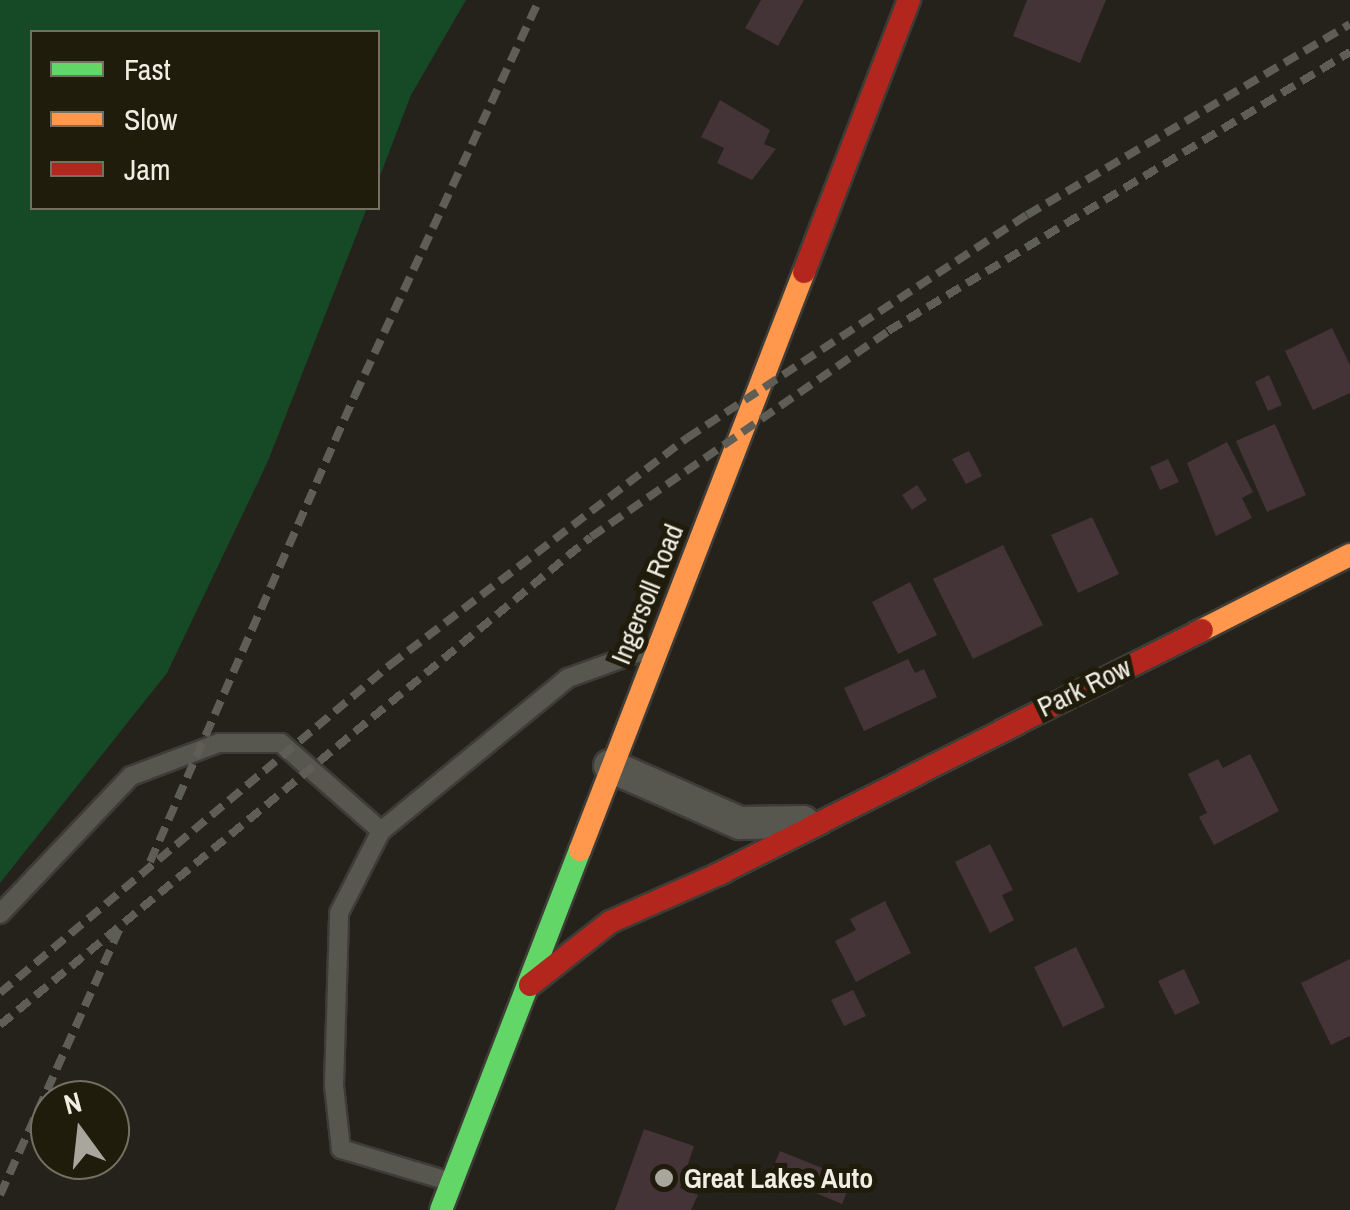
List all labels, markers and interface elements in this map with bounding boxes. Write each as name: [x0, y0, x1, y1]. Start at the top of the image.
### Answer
legend: [30, 30, 380, 210]
text: Fast: [124, 49, 171, 89]
text: Slow: [124, 99, 177, 139]
text: Jam: [124, 149, 170, 189]
street label: Ingersoll Road: [604, 519, 690, 669]
street label: Park Row: [1032, 650, 1136, 724]
north arrow: [30, 1080, 130, 1180]
text: N: [60, 1082, 86, 1123]
place label: Great Lakes Auto: [684, 1161, 874, 1195]
marker: Great Lakes Auto: [653, 1167, 675, 1189]

